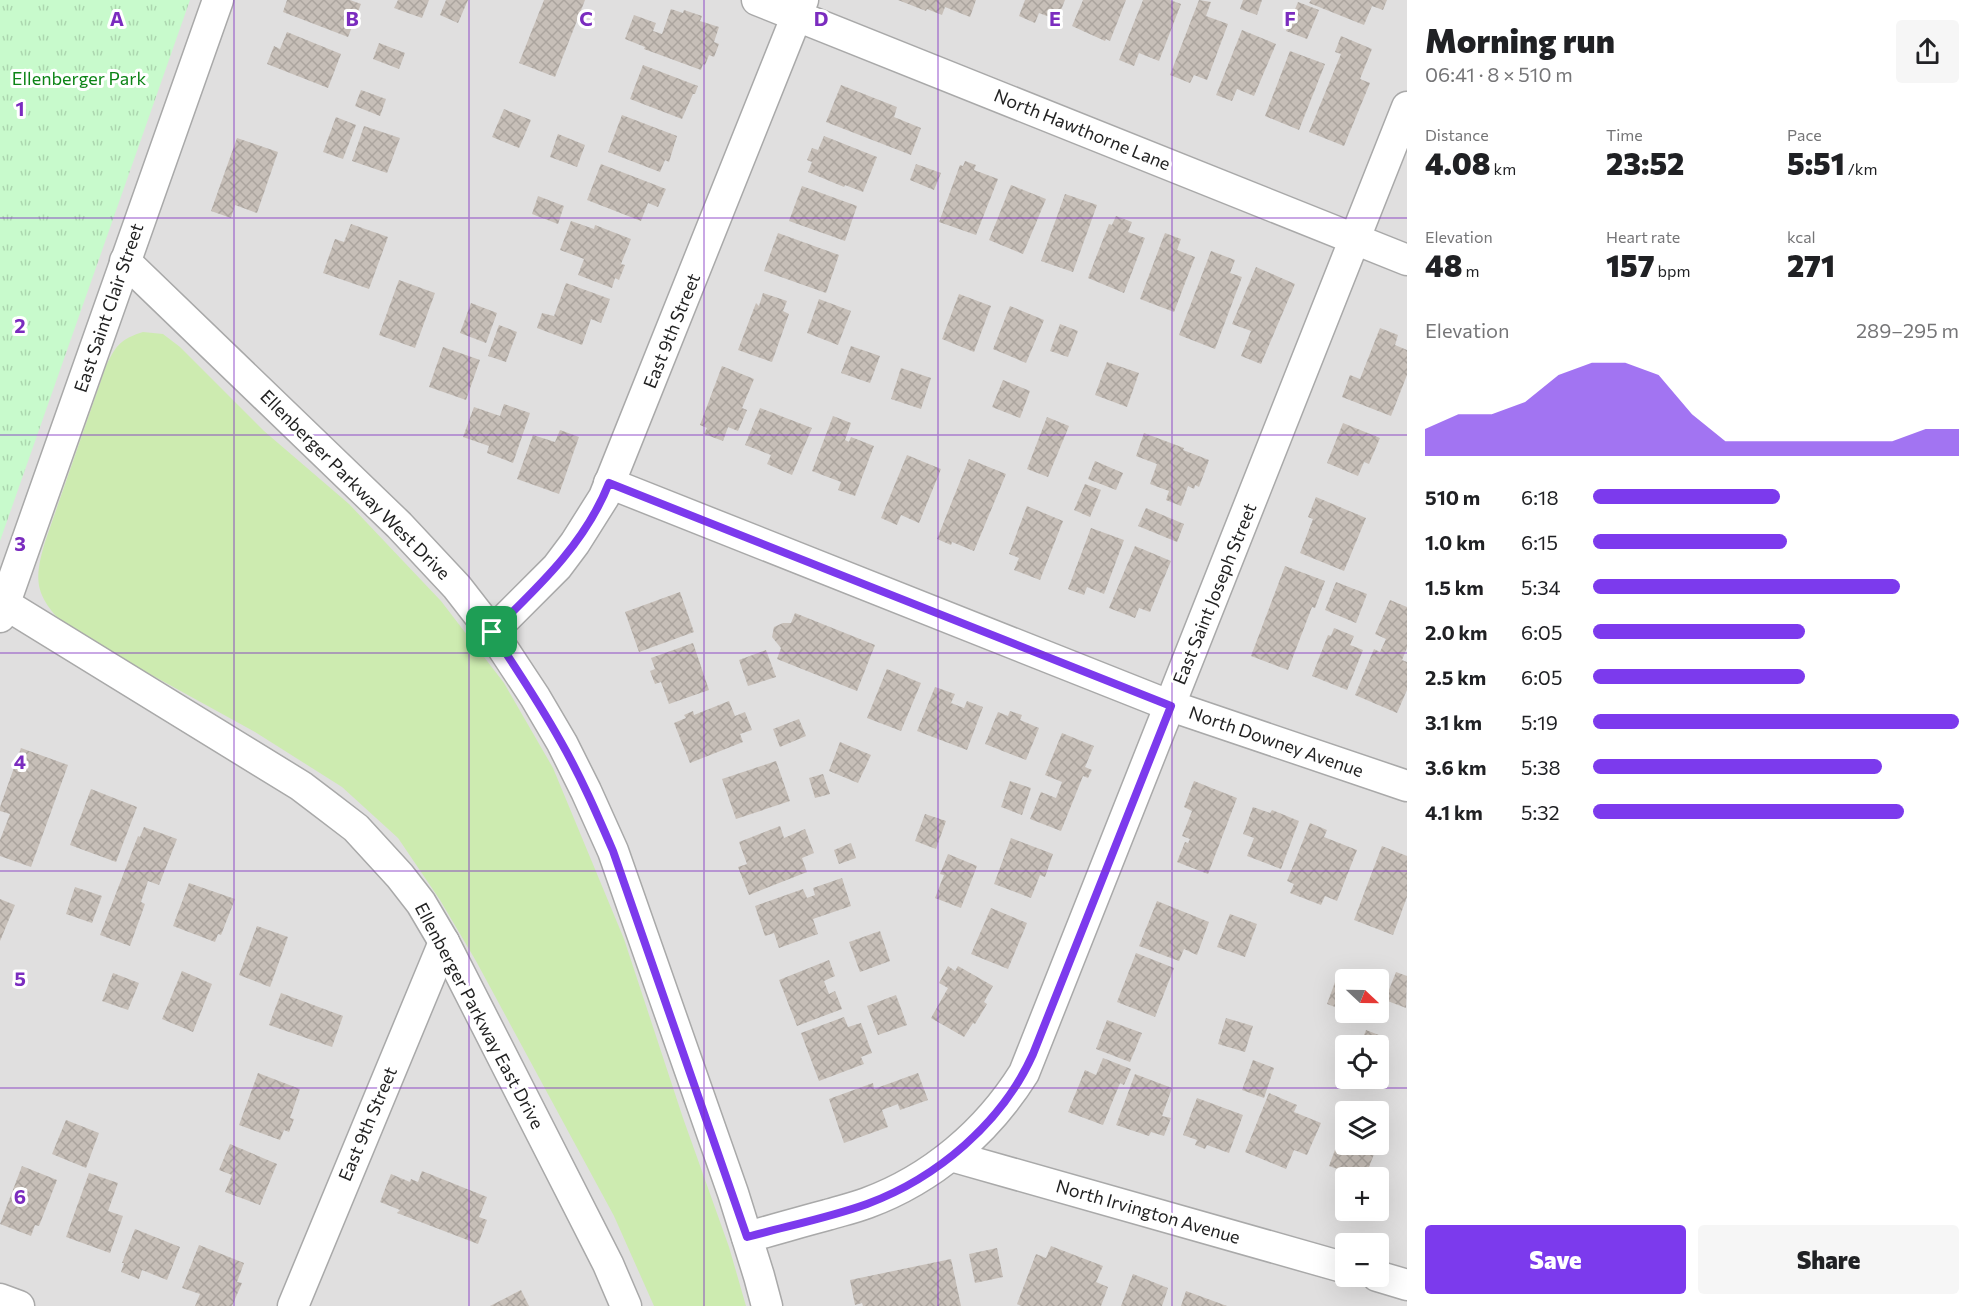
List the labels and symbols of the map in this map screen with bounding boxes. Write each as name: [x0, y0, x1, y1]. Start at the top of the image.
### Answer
text: A: [110, 6, 124, 30]
text: B: [345, 6, 359, 30]
text: C: [579, 6, 593, 30]
text: D: [814, 6, 828, 30]
text: E: [1049, 6, 1061, 30]
text: F: [1284, 6, 1296, 30]
park label: Ellenberger Park: [12, 67, 146, 89]
street label: North Hawthorne Lane: [991, 84, 1174, 175]
text: 1: [15, 96, 25, 120]
street label: East Saint Clair Street: [69, 220, 147, 395]
street label: East 9th Street: [638, 270, 704, 391]
text: 2: [14, 313, 26, 337]
street label: Ellenberger Parkway West Drive: [256, 385, 455, 584]
street label: East Saint Joseph Street: [1168, 500, 1261, 687]
text: 3: [14, 531, 26, 555]
pin: [466, 606, 517, 657]
street label: North Downey Avenue: [1186, 701, 1366, 781]
text: 4: [14, 749, 26, 773]
street label: Ellenberger Parkway East Drive: [411, 899, 549, 1132]
text: 5: [14, 966, 26, 990]
north arrow: [1335, 969, 1389, 1023]
street label: East 9th Street: [333, 1063, 401, 1184]
street label: North Irvington Avenue: [1054, 1174, 1243, 1248]
text: 6: [14, 1184, 26, 1208]

